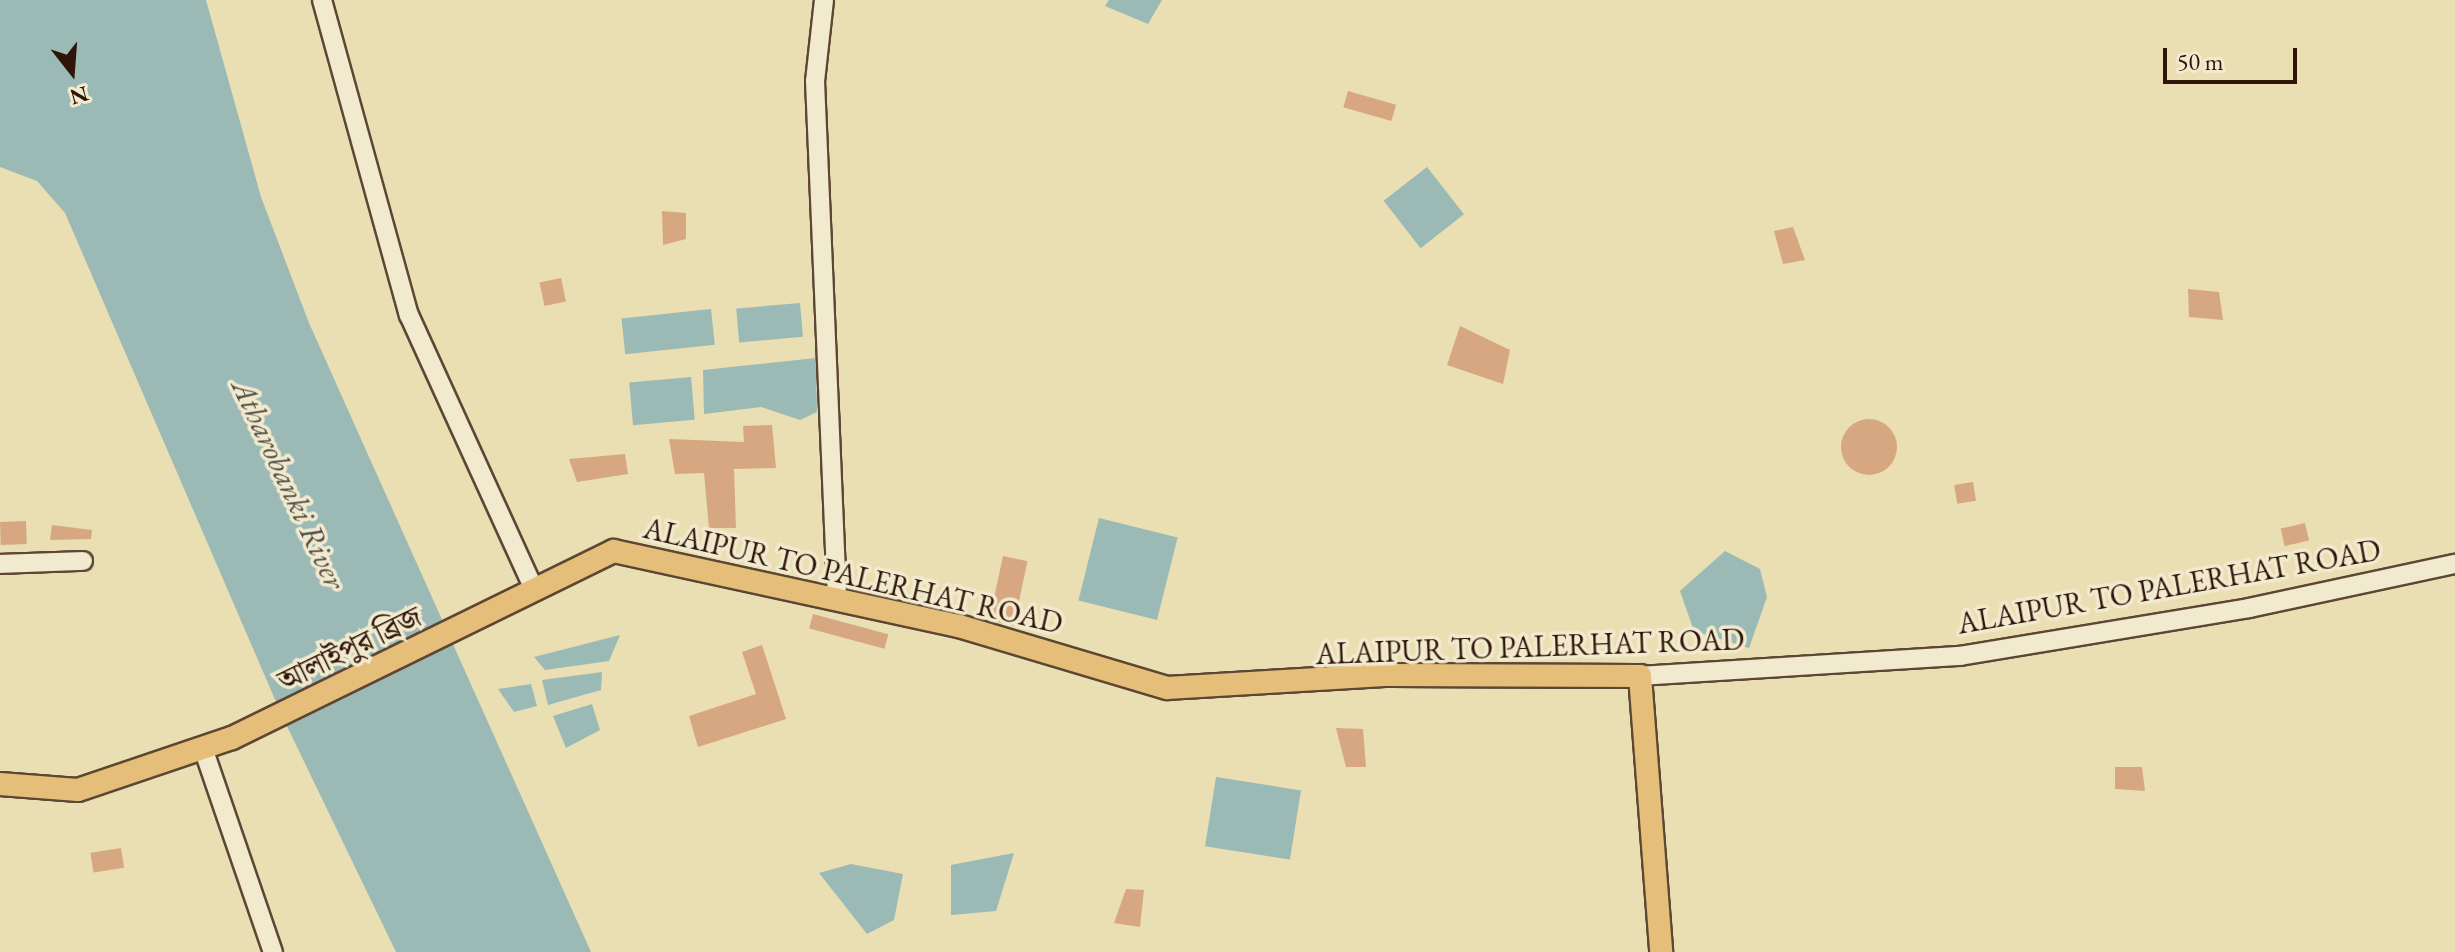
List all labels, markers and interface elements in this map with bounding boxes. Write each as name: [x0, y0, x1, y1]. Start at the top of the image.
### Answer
north arrow: [32, 32, 112, 112]
scale bar: [2167, 32, 2301, 82]
text: 50 m: [2177, 46, 2224, 77]
text: N: [66, 79, 92, 112]
water label: Atharobanki River: [223, 373, 355, 595]
street label: ALAIPUR TO PALERHAT ROAD: [640, 510, 1066, 642]
street label: ALAIPUR TO PALERHAT ROAD: [1955, 532, 2383, 642]
street label: আলাইপুর ব্রিজ: [272, 599, 428, 699]
street label: ALAIPUR TO PALERHAT ROAD: [1315, 622, 1745, 672]

